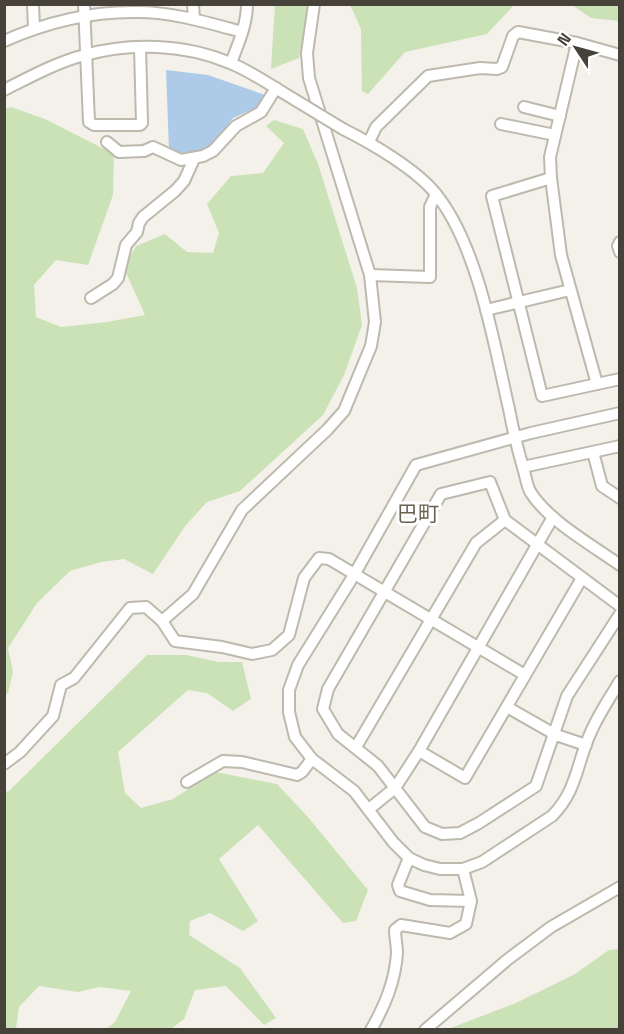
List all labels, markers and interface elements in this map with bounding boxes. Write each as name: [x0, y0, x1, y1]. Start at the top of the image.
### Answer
north arrow: [546, 18, 606, 78]
text: N: [553, 29, 576, 50]
district label: 巴町: [397, 500, 439, 527]

